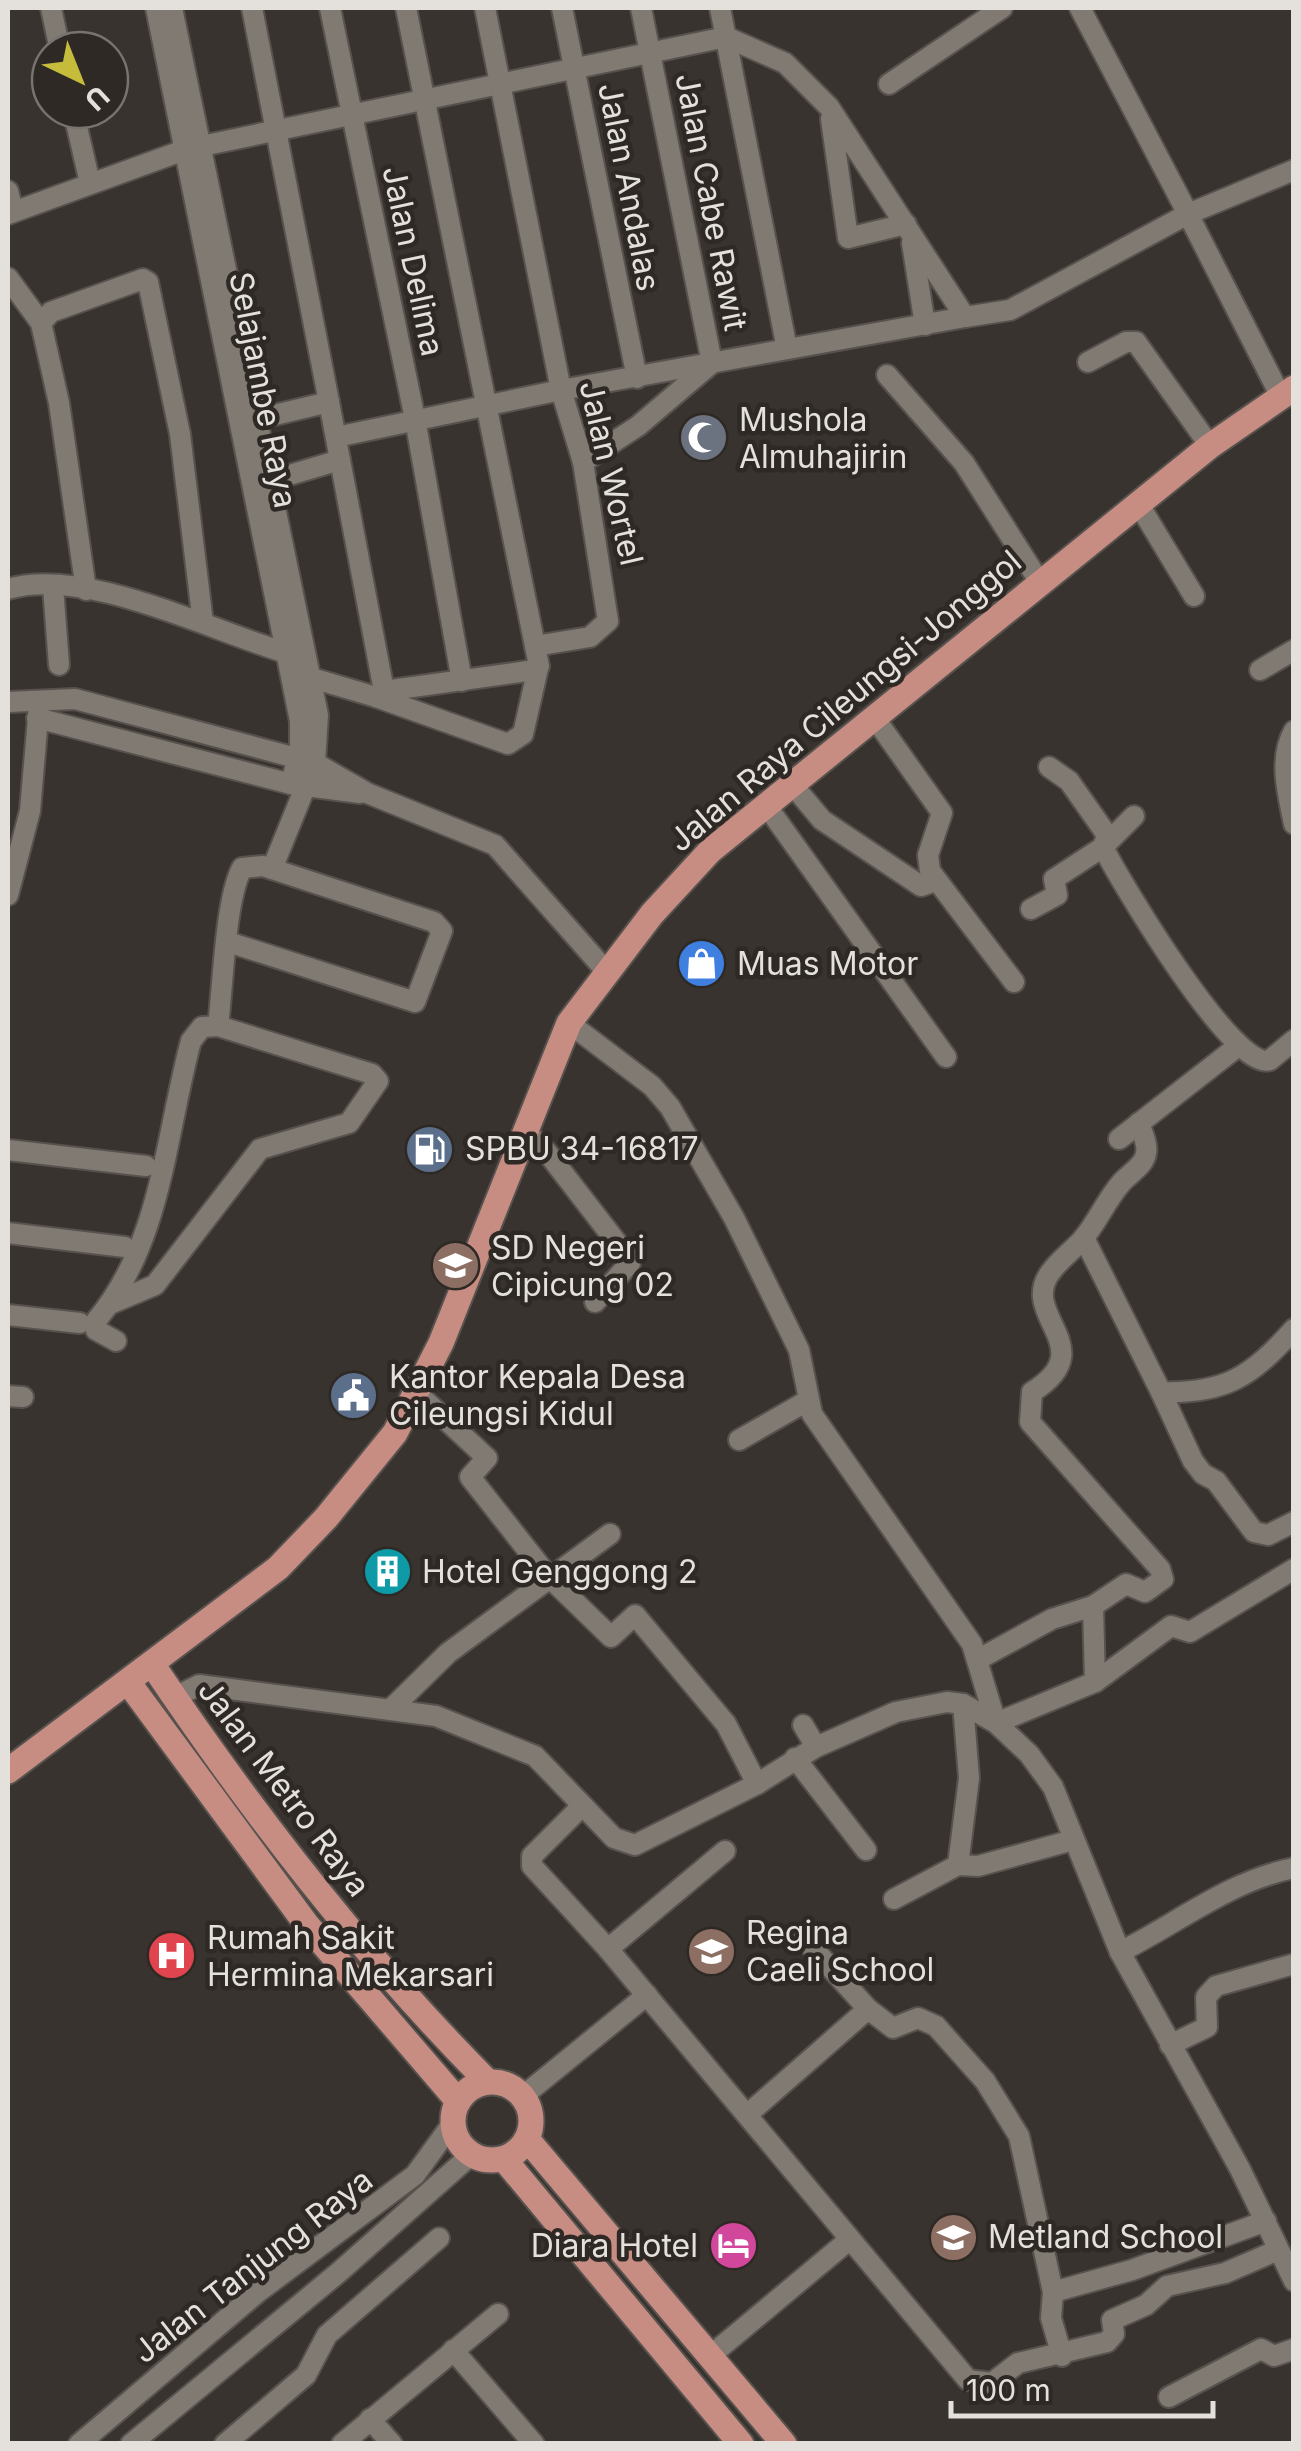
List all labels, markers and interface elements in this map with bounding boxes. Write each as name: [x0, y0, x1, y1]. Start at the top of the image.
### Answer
north arrow: [30, 30, 130, 130]
street label: Jalan Cabe Rawit: [667, 70, 756, 334]
text: U: [78, 79, 116, 118]
street label: Jalan Andalas: [590, 80, 669, 294]
street label: Jalan Delima: [374, 162, 453, 359]
street label: Selajambe Raya: [221, 269, 305, 511]
street label: Jalan Wortel: [571, 377, 652, 569]
place label: Mushola Almuhajirin: [739, 400, 907, 476]
mosque icon: Mushola Almuhajirin: [678, 412, 730, 464]
street label: Jalan Raya Cileungsi-Jonggol: [661, 542, 1029, 860]
shop icon: Muas Motor: [676, 938, 728, 990]
place label: Muas Motor: [737, 944, 918, 983]
fuel station icon: SPBU 34-16817: [404, 1123, 456, 1175]
place label: SPBU 34-16817: [465, 1129, 699, 1168]
place label: SD Negeri Cipicung 02: [491, 1228, 674, 1304]
school or university icon: SD Negeri Cipicung 02: [430, 1240, 482, 1292]
place label: Kantor Kepala Desa Cileungsi Kidul: [389, 1357, 686, 1433]
public building icon: Kantor Kepala Desa Cileungsi Kidul: [328, 1369, 380, 1421]
building icon: Hotel Genggong 2: [361, 1546, 413, 1598]
place label: Hotel Genggong 2: [422, 1552, 697, 1591]
street label: Jalan Metro Raya: [190, 1672, 379, 1904]
place label: Regina Caeli School: [746, 1913, 934, 1989]
place label: Rumah Sakit Hermina Mekarsari: [207, 1918, 494, 1994]
school or university icon: Regina Caeli School: [685, 1925, 737, 1977]
hospital icon: Rumah Sakit Hermina Mekarsari: [146, 1930, 198, 1982]
street label: Jalan Tanjung Raya: [125, 2160, 380, 2371]
school or university icon: Metland School: [927, 2211, 979, 2263]
place label: Metland School: [988, 2217, 1223, 2256]
hotel icon: Diara Hotel: [707, 2220, 759, 2272]
place label: Diara Hotel: [531, 2226, 698, 2265]
scale bar: [951, 2356, 1214, 2418]
text: 100 m: [966, 2372, 1051, 2408]

